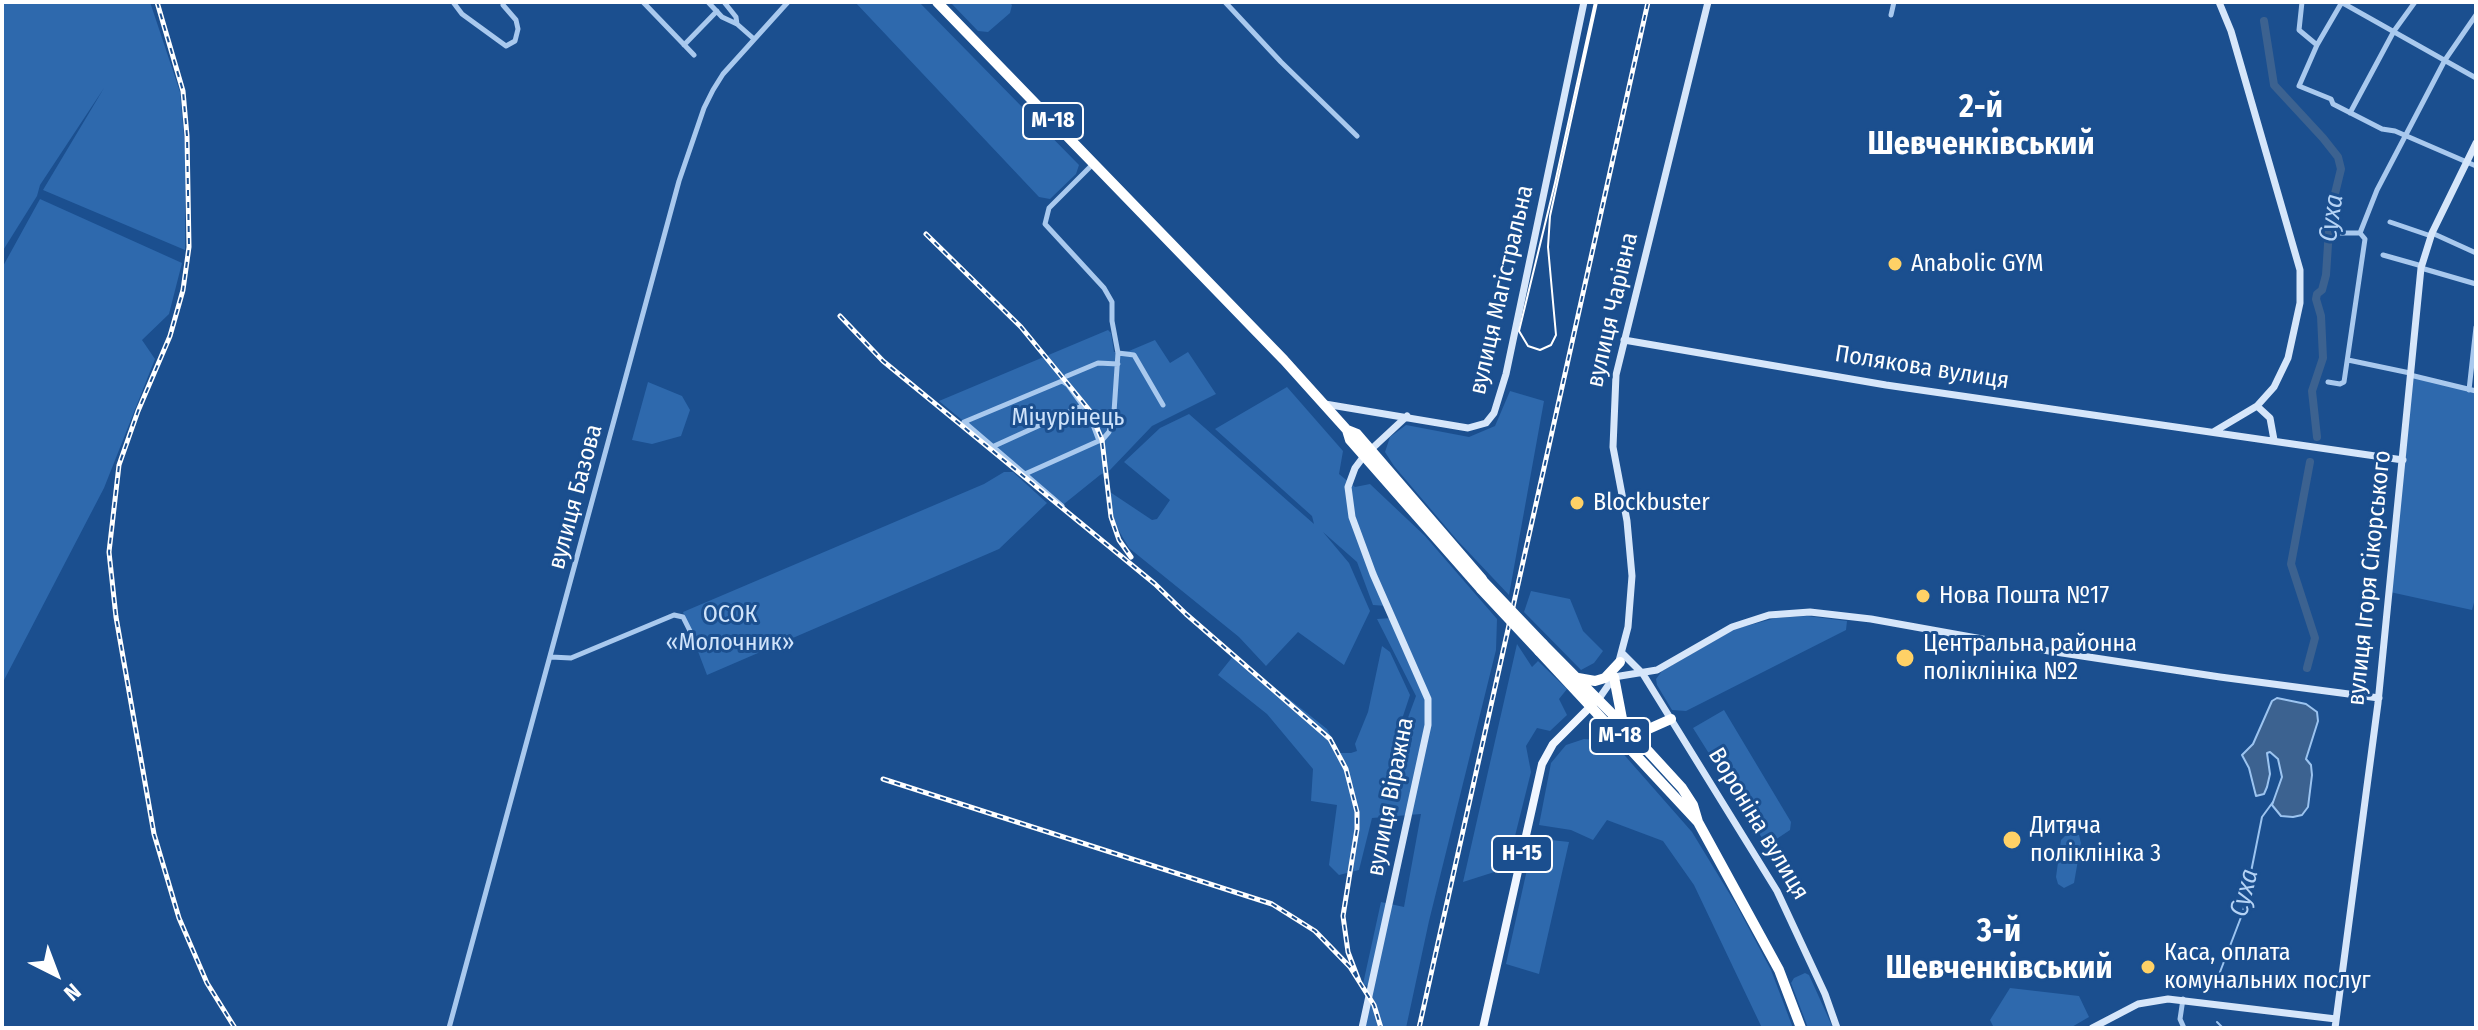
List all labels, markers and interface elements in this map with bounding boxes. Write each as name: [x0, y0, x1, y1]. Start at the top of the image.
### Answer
district label: 2-й Шевченківський: [1867, 89, 2095, 164]
road number: М-18: [1023, 103, 1083, 139]
street label: вулиця Магістральна: [1464, 182, 1540, 398]
water label: Суха: [2313, 192, 2351, 244]
street label: вулиця Чарівна: [1581, 230, 1645, 390]
place label: Anabolic GYM: [1911, 250, 2044, 278]
marker: Anabolic GYM: [1886, 255, 1904, 273]
street label: Полякова вулиця: [1833, 340, 2011, 396]
park label: Мічурінець: [1012, 404, 1124, 432]
street label: вулиця Базова: [543, 421, 609, 573]
street label: вулиця Ігоря Сікорського: [2342, 449, 2398, 707]
place label: Blockbuster: [1593, 489, 1710, 517]
marker: Blockbuster: [1568, 494, 1586, 512]
place label: Нова Пошта №17: [1939, 582, 2109, 610]
marker: Нова Пошта №17: [1914, 587, 1932, 605]
park label: ОСОК «Молочник»: [666, 601, 794, 657]
place label: Центральна районна поліклініка №2: [1923, 630, 2137, 686]
marker: Центральна районна поліклініка №2: [1894, 647, 1916, 669]
street label: вулиця Віражна: [1362, 715, 1420, 879]
road number: М-18: [1590, 718, 1650, 754]
street label: Вороніна вулиця: [1701, 743, 1815, 905]
place label: Дитяча поліклініка 3: [2030, 812, 2161, 868]
marker: Дитяча поліклініка 3: [2001, 829, 2023, 851]
road number: Н-15: [1492, 836, 1552, 872]
water label: Суха: [2224, 866, 2266, 920]
district label: 3-й Шевченківський: [1885, 913, 2113, 988]
north arrow: [16, 934, 96, 1014]
place label: Каса, оплата комунальних послуг: [2164, 939, 2371, 995]
marker: Каса, оплата комунальних послуг: [2139, 958, 2157, 976]
text: N: [58, 978, 86, 1007]

